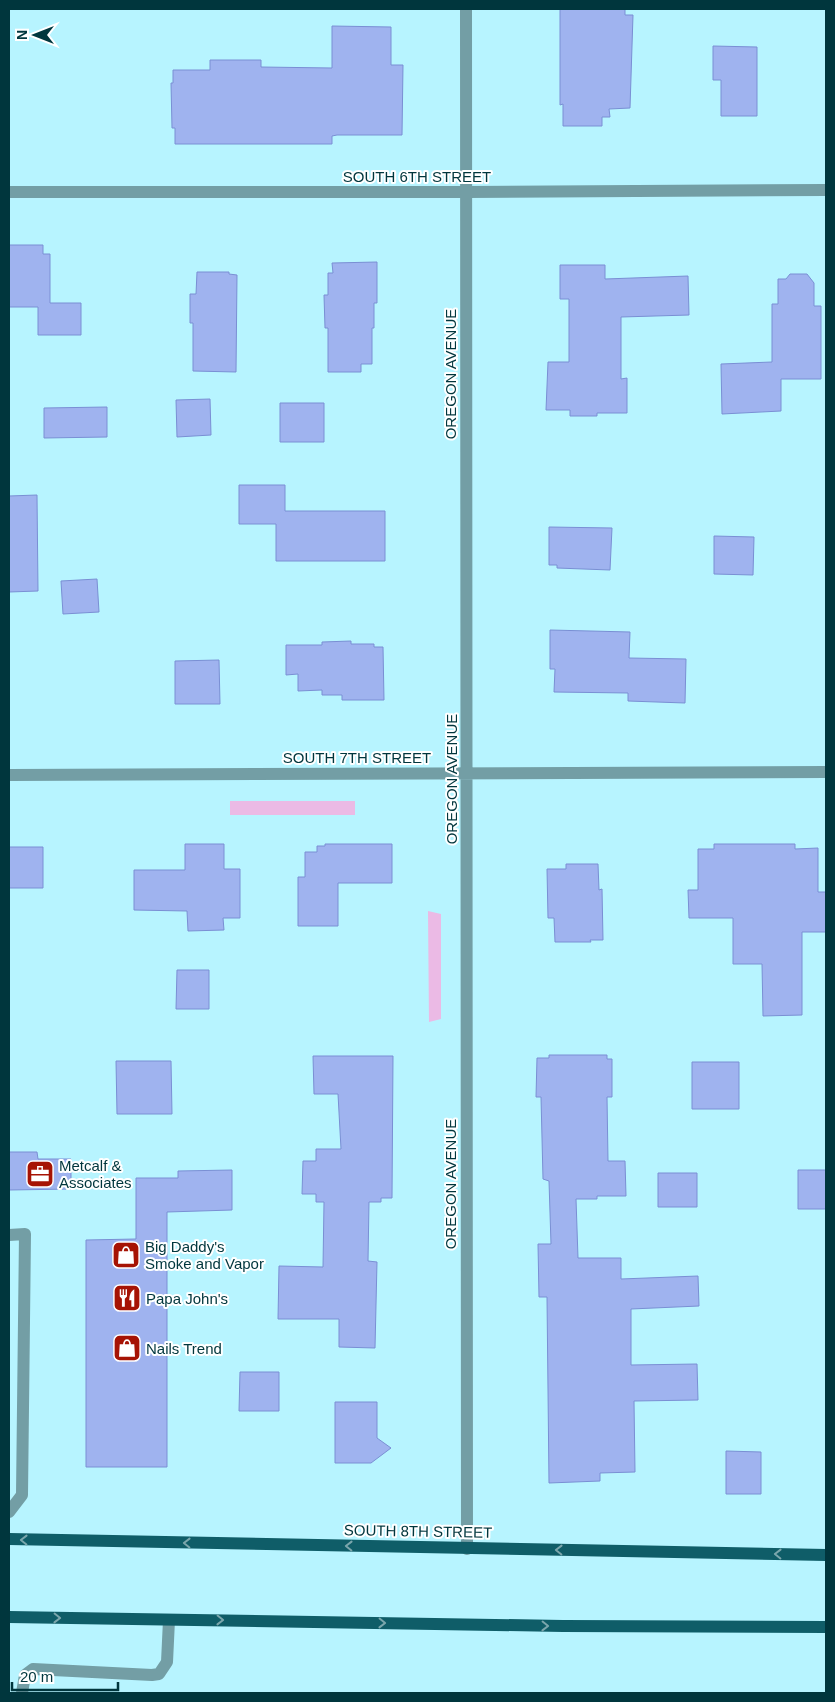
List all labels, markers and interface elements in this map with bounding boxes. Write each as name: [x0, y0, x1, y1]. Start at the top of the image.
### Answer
north arrow: [10, 10, 60, 60]
text: N: [14, 30, 30, 40]
street label: SOUTH 6TH STREET: [343, 168, 491, 185]
street label: OREGON AVENUE: [442, 309, 459, 439]
street label: OREGON AVENUE: [443, 714, 460, 844]
street label: SOUTH 7TH STREET: [283, 749, 431, 766]
street label: OREGON AVENUE: [442, 1119, 459, 1249]
place label: Metcalf & Associates: [59, 1157, 132, 1191]
office icon: Metcalf & Associates: [25, 1159, 55, 1189]
place label: Big Daddy's Smoke and Vapor: [145, 1238, 264, 1272]
shop icon: Big Daddy's Smoke and Vapor: [111, 1240, 141, 1270]
restaurant icon: Papa John's: [112, 1283, 142, 1313]
place label: Papa John's: [146, 1290, 228, 1307]
shop icon: Nails Trend: [112, 1333, 142, 1363]
place label: Nails Trend: [146, 1340, 222, 1357]
street label: SOUTH 8TH STREET: [344, 1521, 492, 1541]
one-way arrow: [20, 1534, 28, 1545]
one-way arrow: [182, 1538, 190, 1548]
one-way arrow: [345, 1541, 352, 1551]
one-way arrow: [555, 1545, 562, 1555]
one-way arrow: [773, 1549, 781, 1559]
one-way arrow: [54, 1613, 62, 1623]
one-way arrow: [216, 1615, 224, 1626]
one-way arrow: [379, 1618, 387, 1628]
one-way arrow: [542, 1621, 549, 1631]
scale bar: [12, 1660, 119, 1692]
text: 20 m: [20, 1668, 53, 1685]

